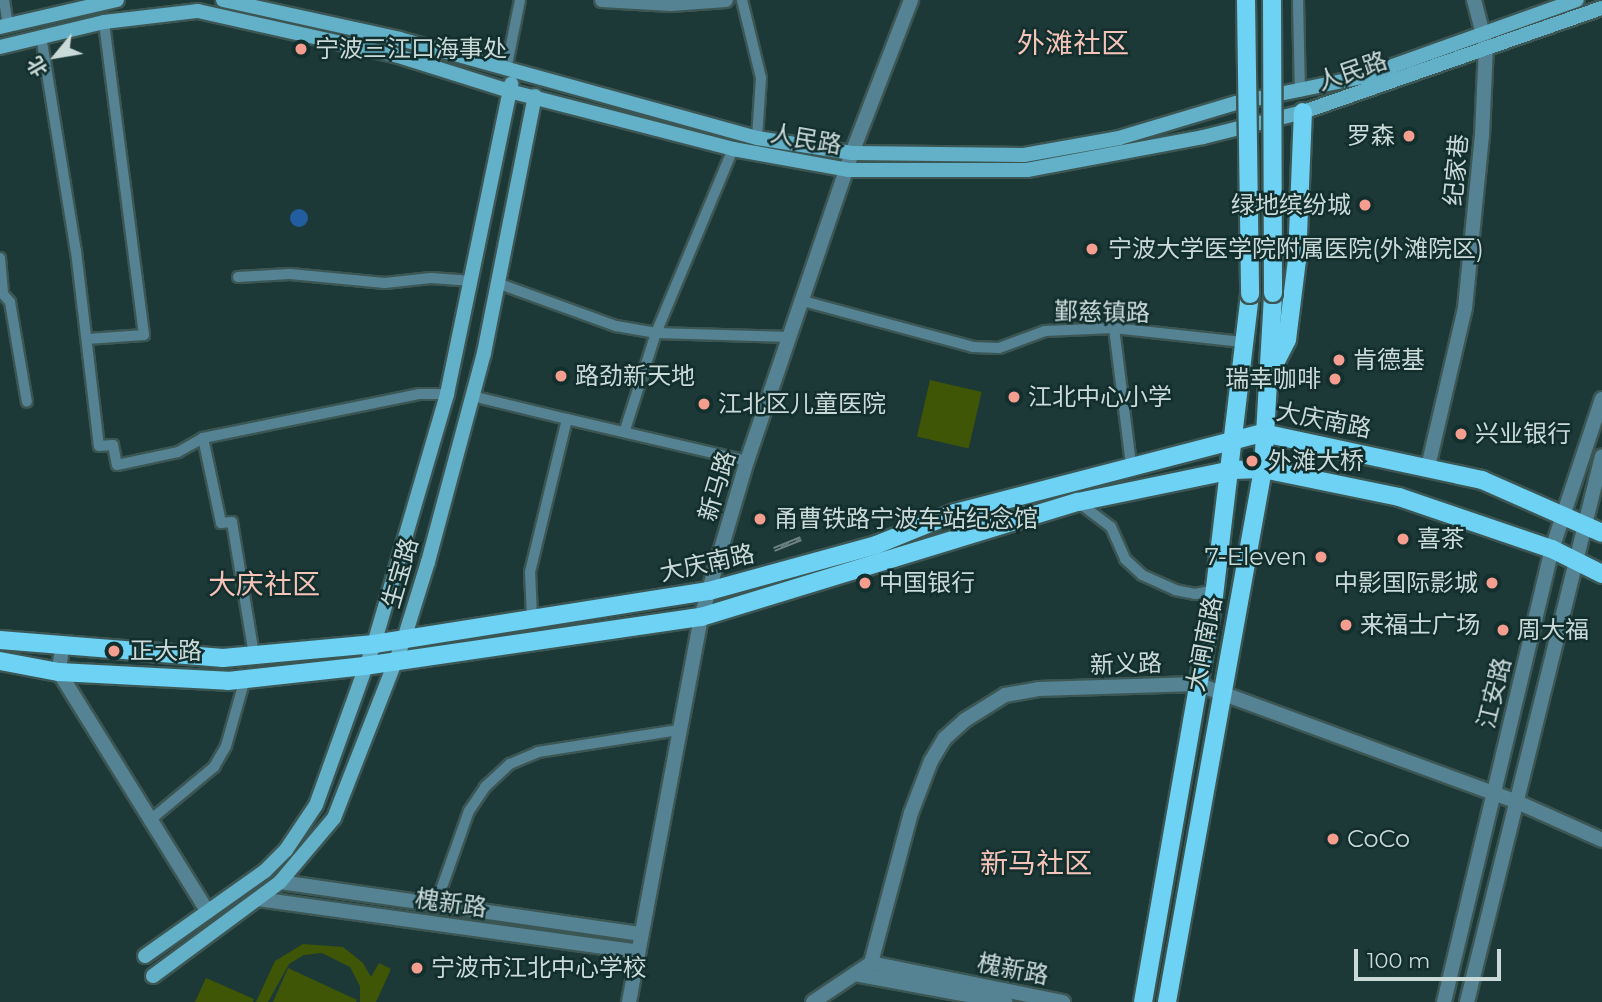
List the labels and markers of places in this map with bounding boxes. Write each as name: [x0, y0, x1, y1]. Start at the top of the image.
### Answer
place label: 宁波三江口海事处: [315, 35, 507, 63]
marker: 宁波三江口海事处: [293, 41, 309, 57]
place label: 罗森: [1347, 122, 1395, 150]
marker: 罗森: [1401, 128, 1417, 144]
place label: 绿地缤纷城: [1231, 191, 1351, 219]
marker: 绿地缤纷城: [1357, 197, 1373, 213]
place label: 宁波大学医学院附属医院(外滩院区): [1108, 235, 1484, 263]
marker: 宁波大学医学院附属医院(外滩院区): [1082, 239, 1102, 259]
place label: 肯德基: [1353, 346, 1425, 374]
marker: 肯德基: [1331, 352, 1347, 368]
place label: 路劲新天地: [575, 362, 695, 390]
place label: 瑞幸咖啡: [1225, 365, 1321, 393]
marker: 路劲新天地: [553, 368, 569, 384]
marker: 瑞幸咖啡: [1327, 371, 1343, 387]
place label: 江北中心小学: [1028, 383, 1172, 411]
marker: 江北中心小学: [1006, 389, 1022, 405]
place label: 江北区儿童医院: [718, 390, 886, 418]
marker: 江北区儿童医院: [696, 396, 712, 412]
place label: 兴业银行: [1475, 420, 1571, 448]
marker: 兴业银行: [1453, 426, 1469, 442]
place label: 外滩大桥: [1268, 447, 1364, 475]
marker: 外滩大桥: [1242, 451, 1262, 471]
place label: 甬曹铁路宁波车站纪念馆: [774, 505, 1038, 533]
marker: 甬曹铁路宁波车站纪念馆: [752, 511, 768, 527]
place label: 喜茶: [1417, 525, 1465, 553]
marker: 喜茶: [1395, 531, 1411, 547]
place label: 7-Eleven: [1205, 543, 1307, 571]
marker: 7-Eleven: [1313, 549, 1329, 565]
place label: 中国银行: [879, 569, 975, 597]
place label: 中影国际影城: [1334, 569, 1478, 597]
marker: 中国银行: [857, 575, 873, 591]
marker: 中影国际影城: [1484, 575, 1500, 591]
place label: 来福士广场: [1360, 611, 1480, 639]
place label: 周大福: [1517, 616, 1589, 644]
marker: 来福士广场: [1338, 617, 1354, 633]
marker: 周大福: [1495, 622, 1511, 638]
place label: 正大路: [130, 637, 202, 665]
marker: 正大路: [104, 641, 124, 661]
place label: CoCo: [1347, 825, 1410, 853]
marker: CoCo: [1325, 831, 1341, 847]
place label: 宁波市江北中心学校: [431, 954, 647, 982]
marker: 宁波市江北中心学校: [409, 960, 425, 976]

